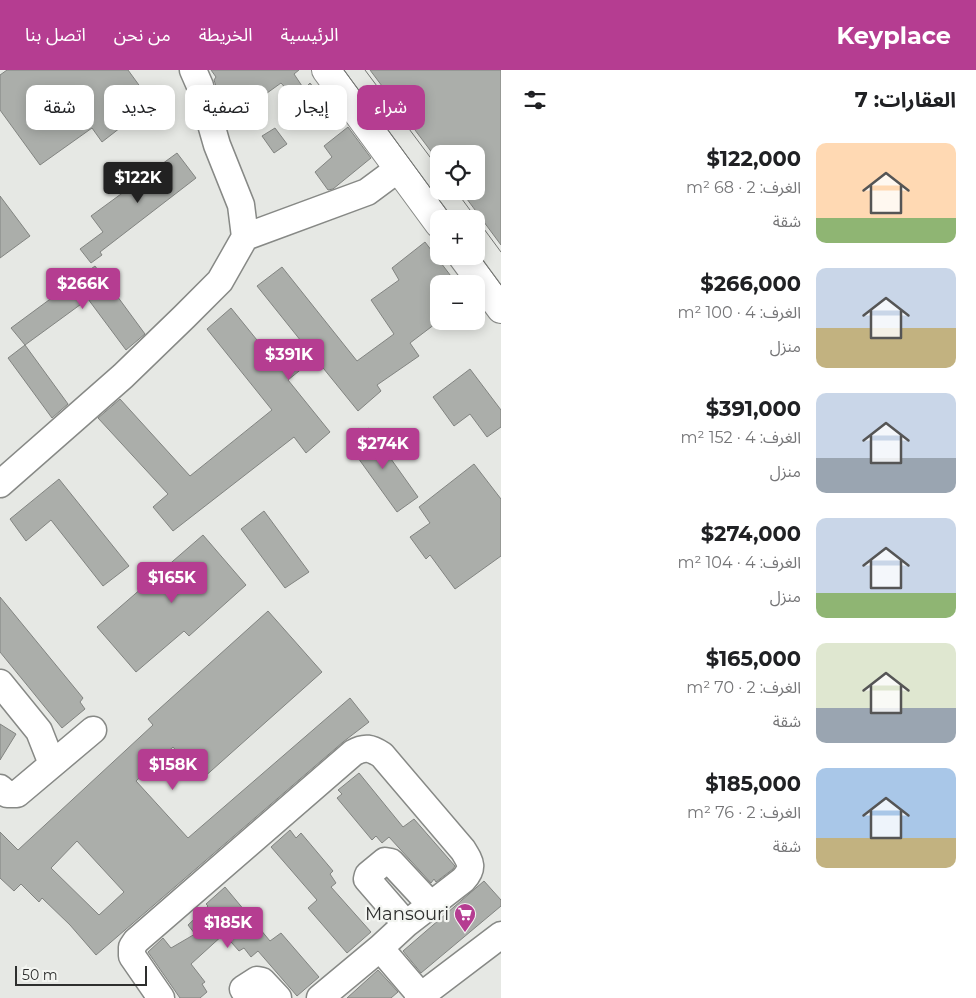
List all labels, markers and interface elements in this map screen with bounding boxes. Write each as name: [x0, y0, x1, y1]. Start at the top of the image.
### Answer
text: Keyplace: [836, 21, 951, 50]
text: اتصل بنا: [25, 24, 86, 46]
text: من نحن: [114, 24, 171, 46]
text: الخريطة: [199, 24, 253, 46]
text: الرئيسية: [281, 24, 338, 46]
chip: شقة: [26, 85, 94, 130]
chip: جديد: [104, 85, 175, 130]
chip: تصفية: [185, 85, 268, 130]
chip: إيجار: [278, 85, 347, 130]
chip: شراء: [357, 85, 425, 130]
icon: filters: [521, 86, 549, 114]
text: العقارات: 7: [855, 87, 956, 112]
map controls: [430, 145, 485, 330]
button: locate: [430, 145, 485, 200]
text: $122,000: [707, 146, 801, 171]
pin: $122K: [103, 162, 173, 204]
icon: home: [856, 163, 916, 223]
text: $122K: [114, 168, 162, 187]
text: الغرف: 2 · 68 m²: [686, 178, 801, 197]
button: +: [430, 210, 485, 265]
text: شقة: [773, 212, 801, 231]
pin: $266K: [48, 268, 118, 310]
text: $266,000: [700, 271, 801, 296]
text: $266K: [57, 274, 109, 293]
button: −: [430, 275, 485, 330]
icon: home: [856, 288, 916, 348]
text: الغرف: 4 · 100 m²: [677, 303, 801, 322]
text: منزل: [770, 337, 801, 356]
pin: $391K: [254, 338, 324, 381]
text: $391K: [265, 345, 313, 364]
text: $391,000: [706, 396, 801, 421]
icon: home: [856, 413, 916, 473]
pin: $274K: [348, 428, 418, 470]
text: الغرف: 4 · 152 m²: [681, 428, 801, 447]
text: $274K: [357, 434, 409, 453]
text: منزل: [770, 462, 801, 481]
text: $274,000: [701, 521, 801, 546]
icon: home: [856, 538, 916, 598]
text: الغرف: 4 · 104 m²: [678, 553, 801, 572]
pin: $165K: [137, 562, 207, 604]
text: $165K: [148, 568, 196, 587]
text: منزل: [770, 587, 801, 606]
text: $165,000: [706, 646, 801, 671]
icon: home: [856, 663, 916, 723]
text: الغرف: 2 · 70 m²: [686, 678, 801, 697]
text: شقة: [773, 712, 801, 731]
pin: $158K: [138, 748, 208, 791]
text: $158K: [149, 755, 197, 774]
text: $185,000: [705, 771, 801, 796]
icon: home: [856, 788, 916, 848]
text: الغرف: 2 · 76 m²: [687, 803, 801, 822]
text: شقة: [773, 837, 801, 856]
supermarket icon: Mansouri: [453, 902, 477, 933]
place label: Mansouri: [365, 903, 449, 925]
pin: $185K: [193, 906, 263, 949]
text: $185K: [204, 913, 252, 932]
scale bar: [15, 963, 148, 986]
text: 50 m: [22, 966, 58, 984]

